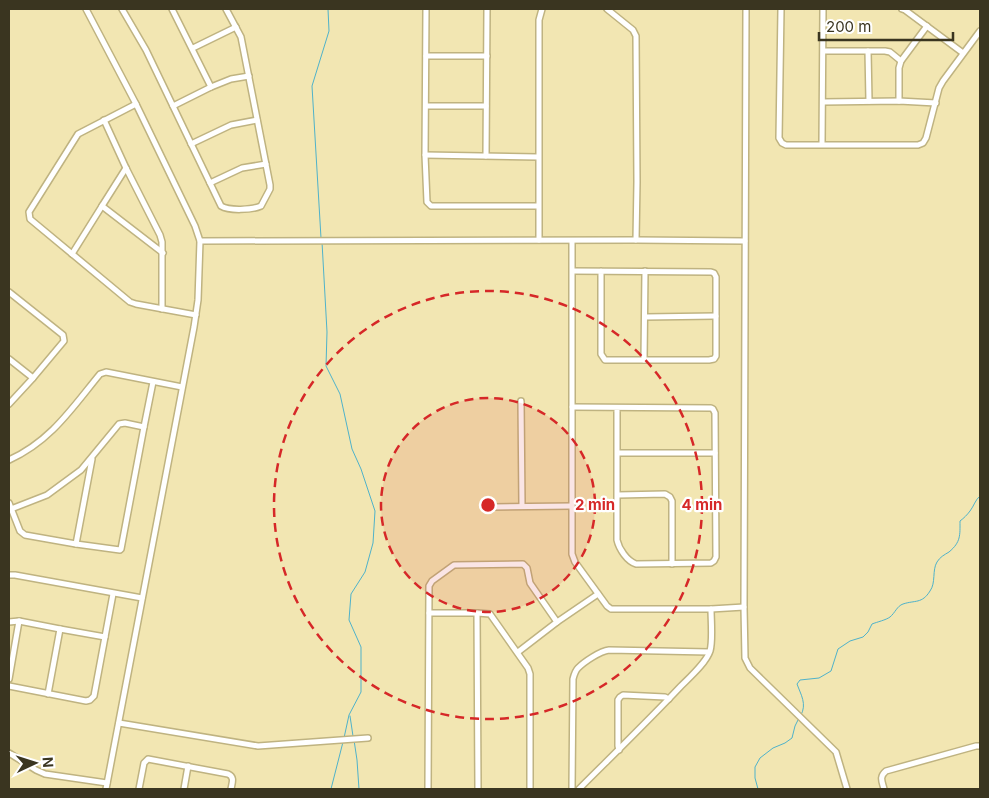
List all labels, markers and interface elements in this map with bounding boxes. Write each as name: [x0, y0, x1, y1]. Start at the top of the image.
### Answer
scale bar: [819, 10, 953, 42]
text: 200 m: [826, 17, 871, 36]
text: 2 min: [575, 495, 615, 514]
text: 4 min: [682, 495, 722, 514]
centre of rings: [479, 496, 497, 514]
north arrow: [10, 738, 60, 788]
text: N: [40, 756, 57, 768]

